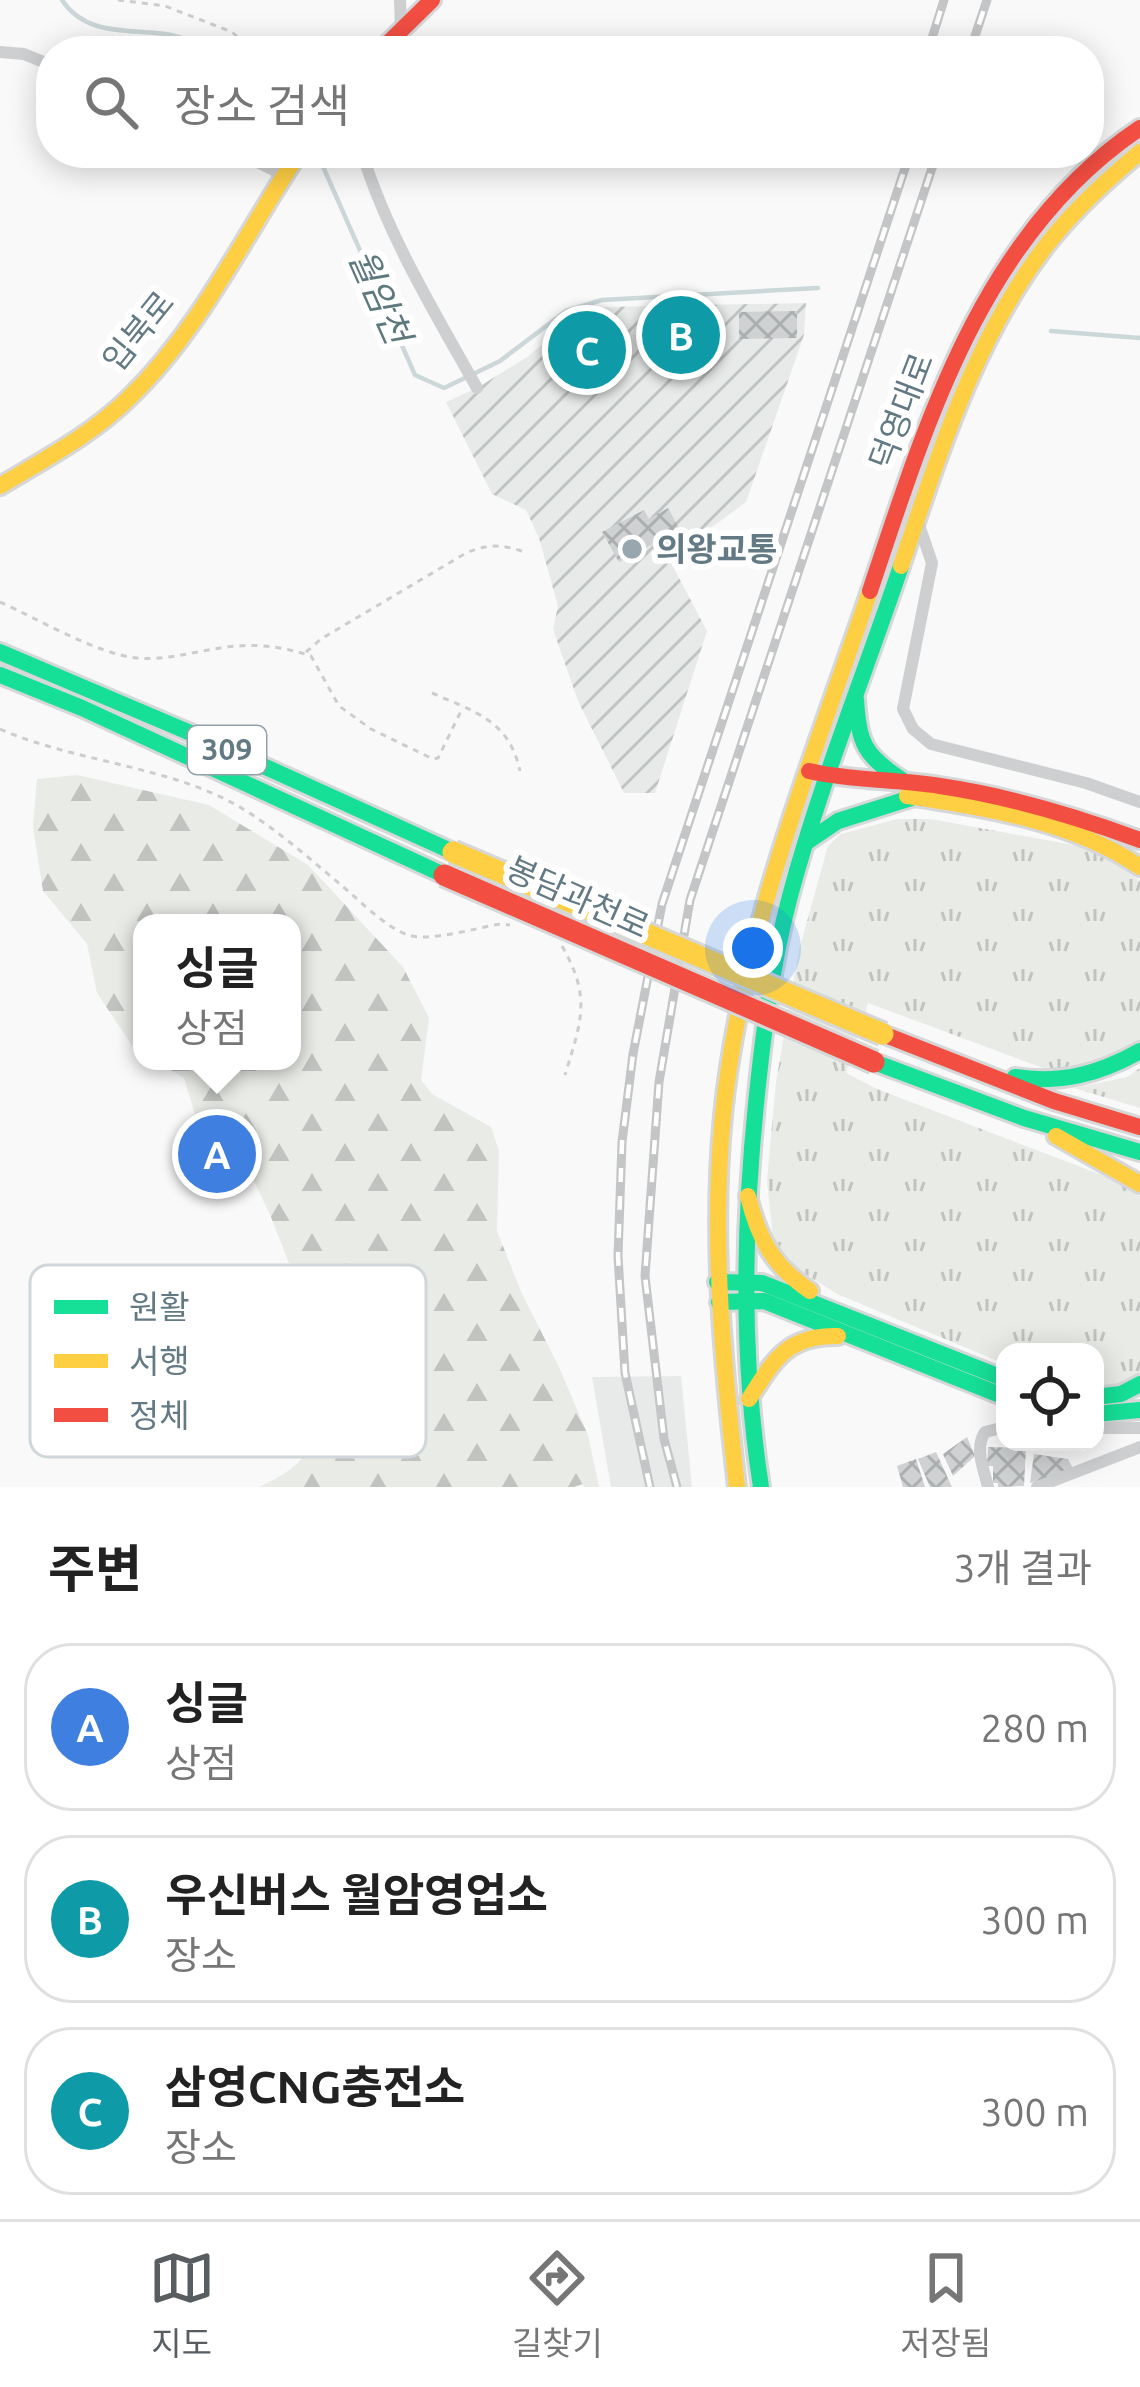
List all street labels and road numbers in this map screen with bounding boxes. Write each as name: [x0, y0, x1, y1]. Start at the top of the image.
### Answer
street label: 입북로: [95, 284, 181, 378]
street label: 덕영대로: [861, 347, 940, 474]
road number: 309: [188, 726, 266, 774]
street label: 봉담과천로: [501, 849, 655, 944]

